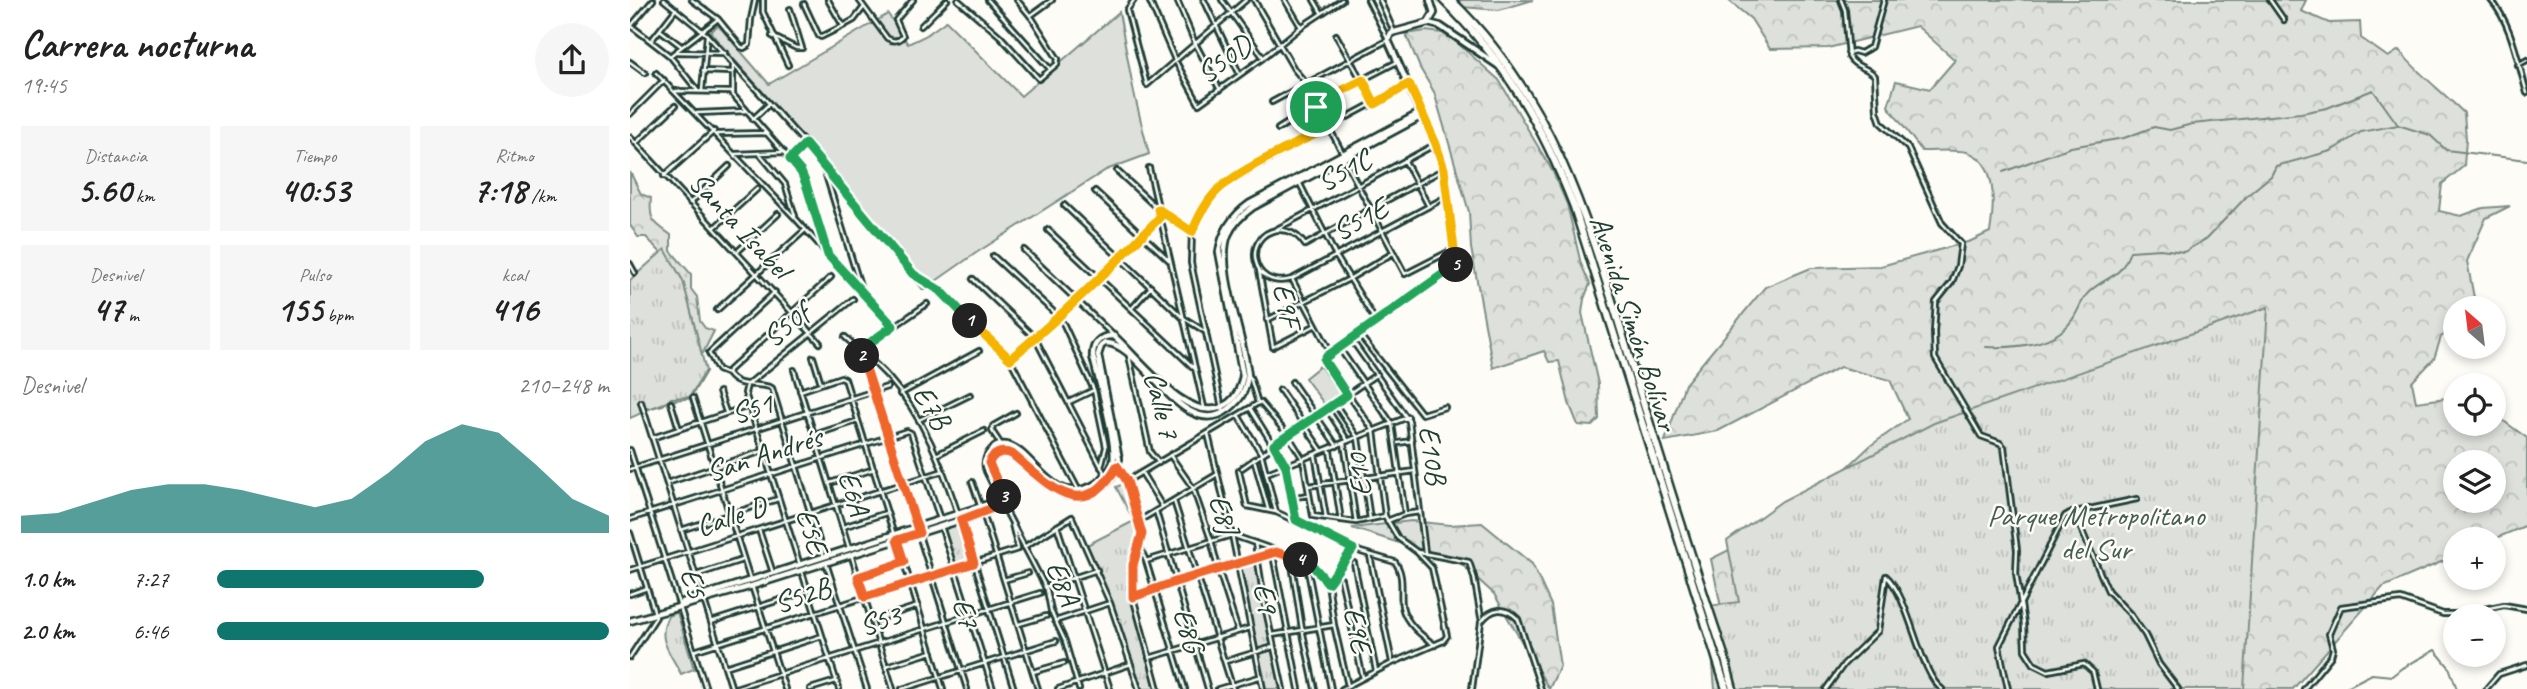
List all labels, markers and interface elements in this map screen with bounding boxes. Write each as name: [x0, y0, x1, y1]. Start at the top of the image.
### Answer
text: Carrera nocturna: [21, 21, 254, 68]
button: share: [535, 23, 609, 97]
street label: S50D: [1189, 25, 1261, 92]
text: 19:45: [21, 71, 67, 100]
pin: [1286, 77, 1346, 137]
icon: arrive: [1297, 88, 1335, 126]
street label: S51C: [1310, 139, 1380, 200]
text: Distancia: [84, 144, 147, 168]
text: Tiempo: [294, 144, 336, 168]
text: Ritmo: [495, 144, 534, 168]
street label: Santa Isabel: [681, 164, 802, 290]
text: 5.60: [77, 168, 131, 213]
text: 40:53: [280, 168, 350, 213]
text: 7:18: [473, 168, 527, 213]
text: km: [131, 184, 154, 208]
text: /km: [527, 184, 556, 208]
street label: S51E: [1326, 187, 1398, 249]
street label: Avenida Simón Bolívar: [1581, 210, 1687, 438]
pin: 5: [1438, 247, 1474, 282]
text: 5: [1451, 252, 1460, 276]
text: Desnivel: [90, 263, 141, 287]
text: Pulso: [299, 263, 331, 287]
text: kcal: [502, 263, 527, 287]
street label: E9F: [1264, 280, 1311, 336]
text: 47: [92, 287, 124, 332]
text: 155: [277, 287, 323, 332]
text: 416: [490, 287, 538, 332]
street label: S50f: [754, 290, 822, 356]
north arrow: [2443, 296, 2506, 359]
map controls: [2443, 296, 2506, 667]
text: m: [124, 303, 139, 327]
text: bpm: [323, 303, 353, 327]
pin: 1: [952, 304, 988, 338]
text: 1: [965, 308, 974, 332]
pin: 2: [845, 338, 880, 374]
text: 2: [857, 343, 866, 367]
street label: Calle 7: [1135, 367, 1189, 444]
text: Desnivel: [21, 371, 83, 400]
text: 210–248 m: [518, 371, 609, 400]
button: locate: [2443, 373, 2506, 436]
street label: E7B: [904, 378, 961, 438]
street label: S51: [727, 383, 779, 432]
street label: San Andrés: [701, 417, 829, 491]
street label: E10B: [1410, 423, 1456, 489]
street label: E10: [1337, 449, 1380, 499]
button: layers: [2443, 450, 2506, 513]
street label: E6A: [829, 466, 879, 522]
pin: 3: [986, 480, 1022, 514]
text: 3: [999, 484, 1008, 508]
street label: Calle D: [691, 486, 774, 545]
street label: E8J: [1200, 490, 1250, 543]
park label: Parque Metropolitano del Sur: [1987, 496, 2206, 568]
street label: E5E: [787, 504, 838, 562]
button: +: [2443, 527, 2506, 590]
pin: 4: [1284, 542, 1318, 578]
text: 4: [1296, 547, 1305, 571]
street label: E8A: [1037, 555, 1090, 613]
street label: E5: [671, 563, 717, 604]
text: 1.0 km: [21, 565, 75, 594]
text: 7:27: [133, 565, 169, 594]
street label: S52B: [769, 567, 837, 622]
street label: E9: [1245, 580, 1288, 618]
street label: E7: [944, 593, 989, 634]
street label: S53: [854, 595, 908, 644]
street label: E8G: [1164, 603, 1215, 660]
street label: E9E: [1335, 604, 1382, 660]
button: −: [2443, 604, 2506, 667]
text: 2.0 km: [21, 617, 75, 646]
text: 6:46: [133, 617, 169, 646]

